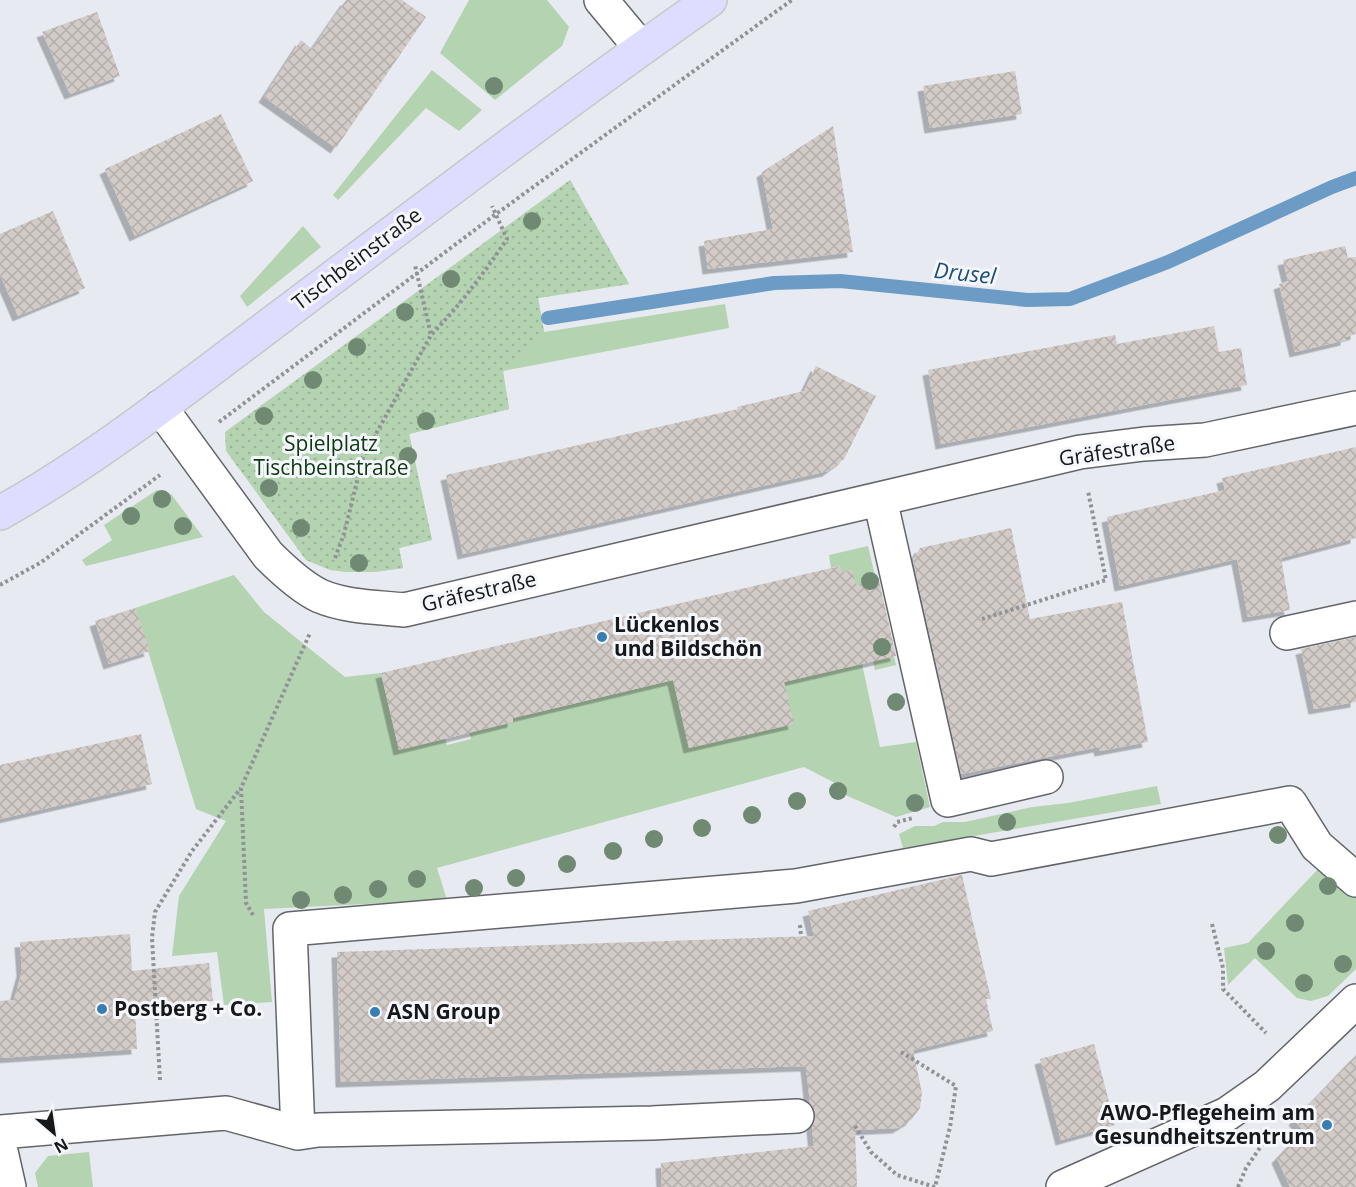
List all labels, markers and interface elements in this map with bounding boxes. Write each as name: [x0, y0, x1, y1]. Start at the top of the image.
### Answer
street label: Tischbeinstraße: [286, 200, 427, 316]
water label: Drusel: [933, 254, 998, 290]
street label: Gräfestraße: [1057, 428, 1177, 472]
park label: Spielplatz Tischbeinstraße: [253, 429, 409, 481]
street label: Gräfestraße: [419, 564, 539, 618]
place label: Lückenlos und Bildschön: [614, 610, 762, 662]
marker: Lückenlos und Bildschön: [595, 630, 609, 644]
place label: Postberg + Co.: [114, 994, 262, 1022]
place label: ASN Group: [387, 997, 500, 1025]
marker: Postberg + Co.: [95, 1002, 109, 1016]
marker: ASN Group: [368, 1005, 382, 1019]
place label: AWO-Pflegeheim am Gesundheitszentrum: [1094, 1098, 1315, 1150]
north arrow: [24, 1103, 84, 1163]
marker: AWO-Pflegeheim am Gesundheitszentrum: [1320, 1118, 1334, 1132]
text: N: [50, 1133, 72, 1159]

